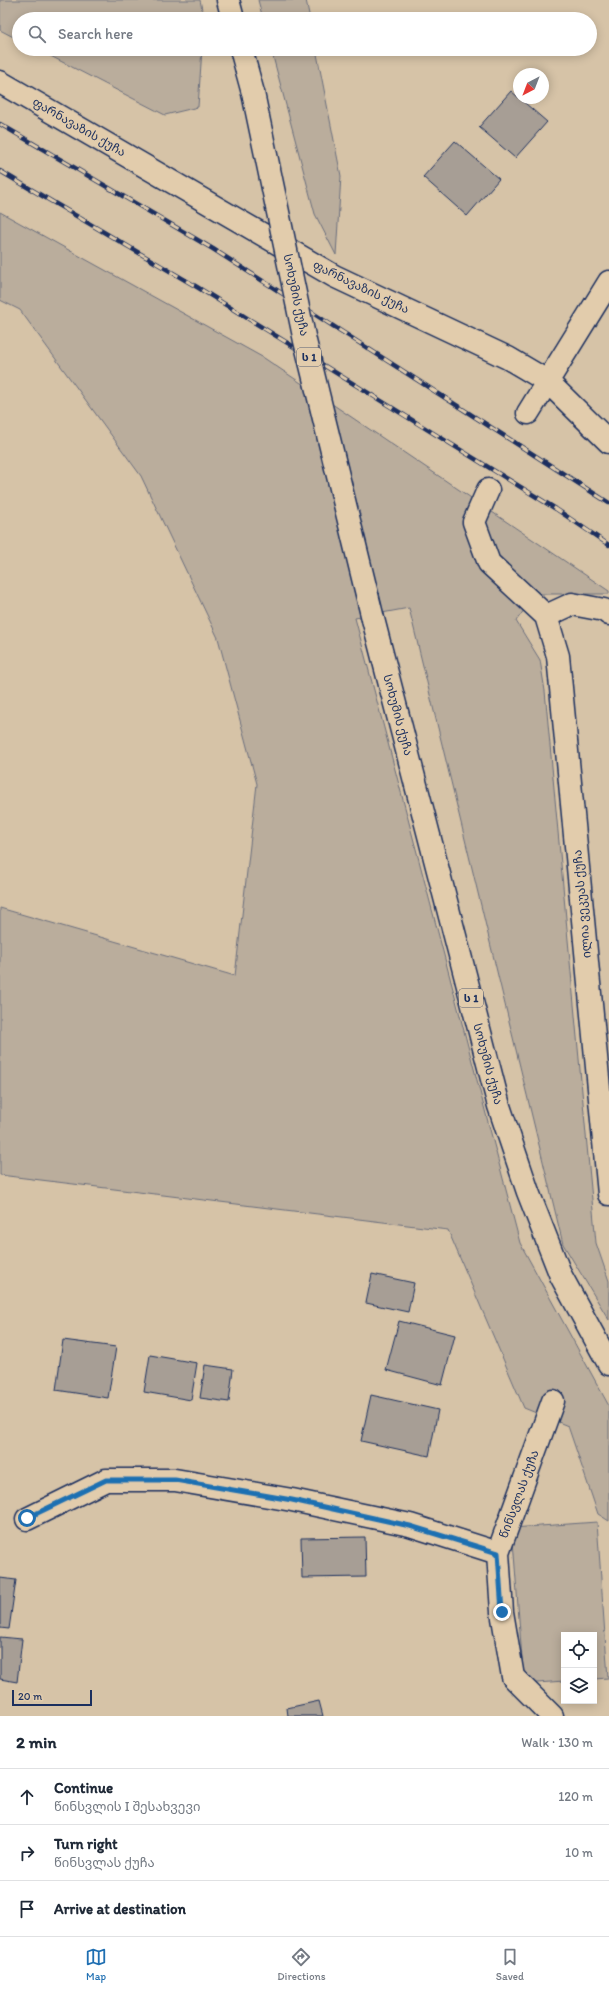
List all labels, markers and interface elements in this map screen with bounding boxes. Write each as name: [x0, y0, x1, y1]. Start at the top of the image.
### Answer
search box: [12, 12, 597, 56]
icon: search: [26, 23, 48, 45]
text: Search here: [58, 25, 133, 43]
north arrow: [513, 68, 549, 104]
street label: ფარნავაზის ქუჩა: [30, 95, 128, 159]
street label: სოხუმის ქუჩა: [280, 253, 312, 337]
street label: ფარნავაზის ქუჩა: [311, 258, 411, 316]
road number: ს 1: [297, 348, 321, 366]
street label: სოხუმის ქუჩა: [380, 673, 416, 757]
street label: ილია ვეკუას ქუჩა: [570, 849, 595, 959]
road number: ს 1: [459, 989, 483, 1007]
street label: სოხუმის ქუჩა: [470, 1022, 506, 1106]
street label: წინსვლას ქუჩა: [497, 1448, 542, 1540]
route start: [18, 1509, 36, 1527]
route end: [493, 1603, 511, 1621]
map controls: [561, 1632, 597, 1704]
button: locate: [561, 1632, 597, 1668]
button: layers: [561, 1668, 597, 1704]
scale bar: [12, 1688, 92, 1707]
text: 20 m: [18, 1690, 42, 1703]
text: 2 min: [16, 1732, 56, 1752]
text: Walk · 130 m: [521, 1735, 593, 1750]
text: Continue: [54, 1779, 113, 1797]
icon: ahead: [16, 1786, 38, 1808]
text: 120 m: [558, 1789, 593, 1804]
text: წინსვლის I შესახვევი: [54, 1799, 200, 1814]
text: Turn right: [54, 1835, 118, 1853]
icon: right: [16, 1842, 38, 1864]
text: 10 m: [565, 1845, 593, 1860]
text: წინსვლას ქუჩა: [54, 1855, 155, 1870]
icon: arrive: [16, 1898, 38, 1920]
text: Arrive at destination: [54, 1900, 186, 1918]
tab: Map: [85, 1946, 107, 1983]
tab: Directions: [277, 1946, 326, 1983]
tab: Saved: [496, 1946, 524, 1983]

